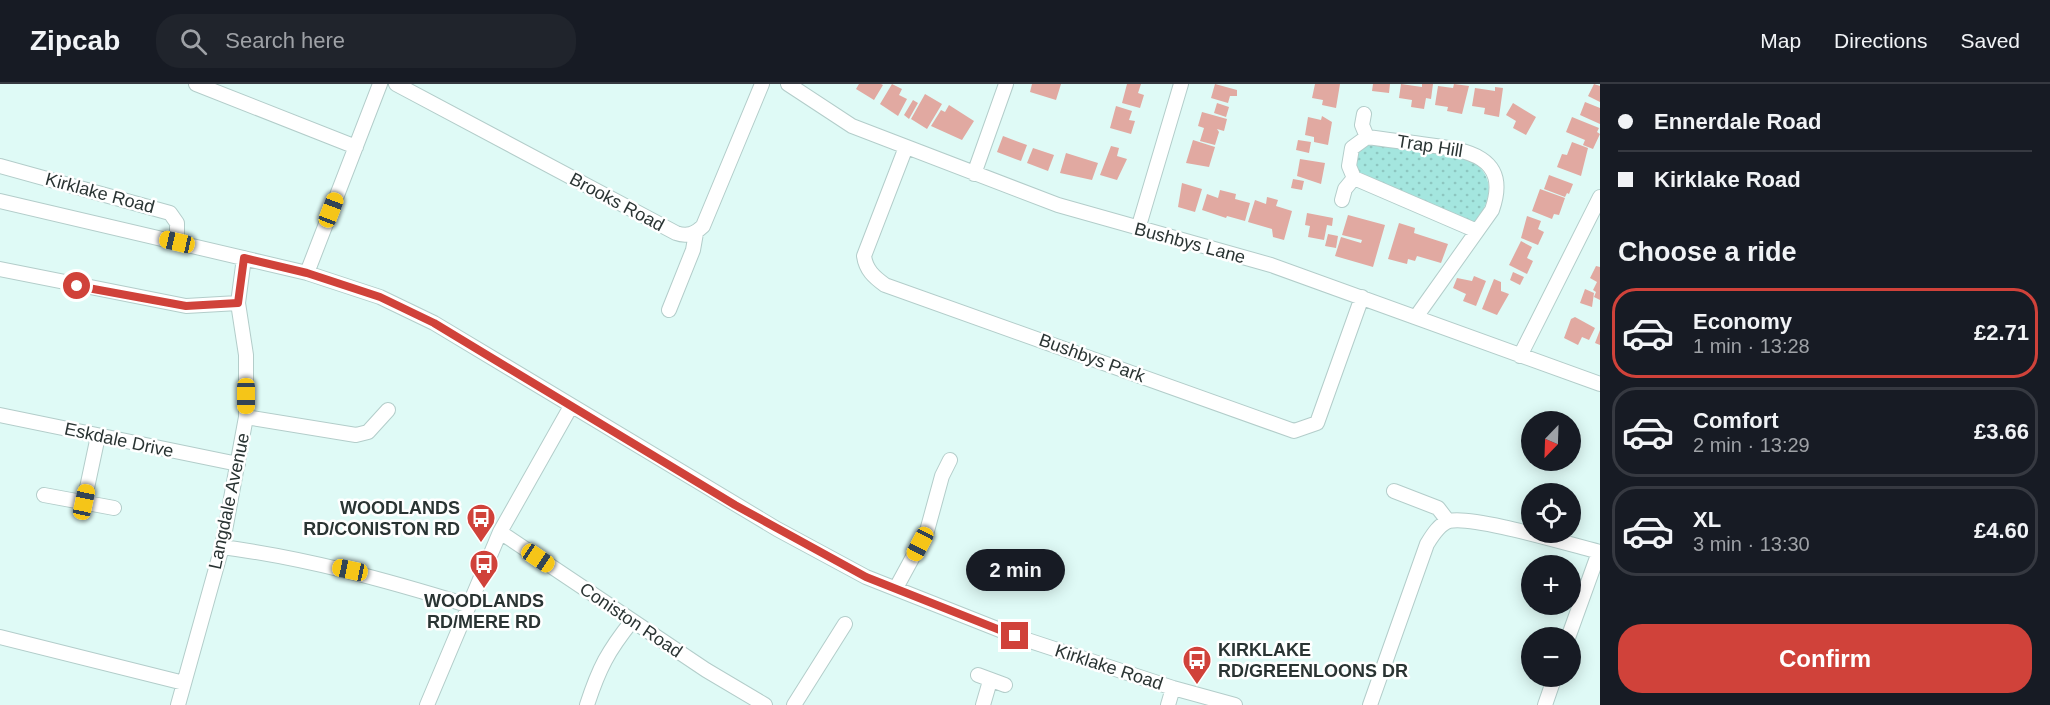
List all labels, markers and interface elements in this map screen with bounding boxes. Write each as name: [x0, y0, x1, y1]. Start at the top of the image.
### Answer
search box: [156, 14, 576, 68]
text: Zipcab: [30, 25, 120, 56]
icon: search: [177, 25, 210, 58]
text: Search here: [225, 28, 345, 53]
text: Map: [1760, 29, 1801, 52]
text: Directions: [1834, 29, 1927, 52]
text: Saved: [1960, 29, 2020, 52]
text: Ennerdale Road: [1654, 109, 1821, 134]
street label: Trap Hill: [1396, 131, 1464, 161]
text: Kirklake Road: [1654, 167, 1801, 192]
street label: Kirklake Road: [43, 169, 157, 217]
street label: Brooks Road: [566, 169, 668, 235]
car: [316, 190, 346, 230]
street label: Bushbys Lane: [1132, 219, 1248, 267]
car: [157, 229, 197, 255]
text: Choose a ride: [1618, 237, 1797, 267]
route start: [63, 272, 90, 299]
icon: car: [1621, 306, 1675, 360]
text: Economy: [1693, 309, 1792, 334]
text: £2.71: [1974, 320, 2029, 345]
street label: Bushbys Park: [1036, 330, 1149, 387]
text: 1 min · 13:28: [1693, 335, 1810, 357]
car: [237, 378, 255, 414]
icon: car: [1621, 405, 1675, 459]
text: Comfort: [1693, 408, 1779, 433]
north arrow: [1521, 411, 1581, 471]
map controls: [1521, 411, 1581, 687]
street label: Eskdale Drive: [63, 419, 175, 461]
text: £3.66: [1974, 419, 2029, 444]
street label: Langdale Avenue: [205, 431, 253, 571]
text: 2 min · 13:29: [1693, 434, 1810, 456]
car: [71, 483, 97, 521]
button: locate: [1521, 483, 1581, 543]
place label: WOODLANDS RD/CONISTON RD: [303, 498, 460, 539]
bus stop icon: WOODLANDS RD/CONISTON RD: [465, 502, 497, 544]
icon: car: [1621, 504, 1675, 558]
text: XL: [1693, 507, 1721, 532]
text: £4.60: [1974, 518, 2029, 543]
car: [904, 524, 936, 564]
text: 3 min · 13:30: [1693, 533, 1810, 555]
car: [518, 540, 558, 576]
bus stop icon: WOODLANDS RD/MERE RD: [468, 548, 500, 590]
callout: 2 min: [966, 549, 1064, 591]
button: +: [1521, 555, 1581, 615]
car: [331, 557, 369, 583]
text: 2 min: [989, 559, 1042, 581]
street label: Coniston Road: [576, 578, 686, 662]
place label: WOODLANDS RD/MERE RD: [424, 591, 544, 632]
route end: [1001, 622, 1028, 649]
button: Confirm: [1618, 624, 2032, 693]
button: −: [1521, 627, 1581, 687]
street label: Kirklake Road: [1053, 640, 1165, 694]
place label: KIRKLAKE RD/GREENLOONS DR: [1218, 640, 1408, 681]
bus stop icon: KIRKLAKE RD/GREENLOONS DR: [1181, 644, 1213, 686]

